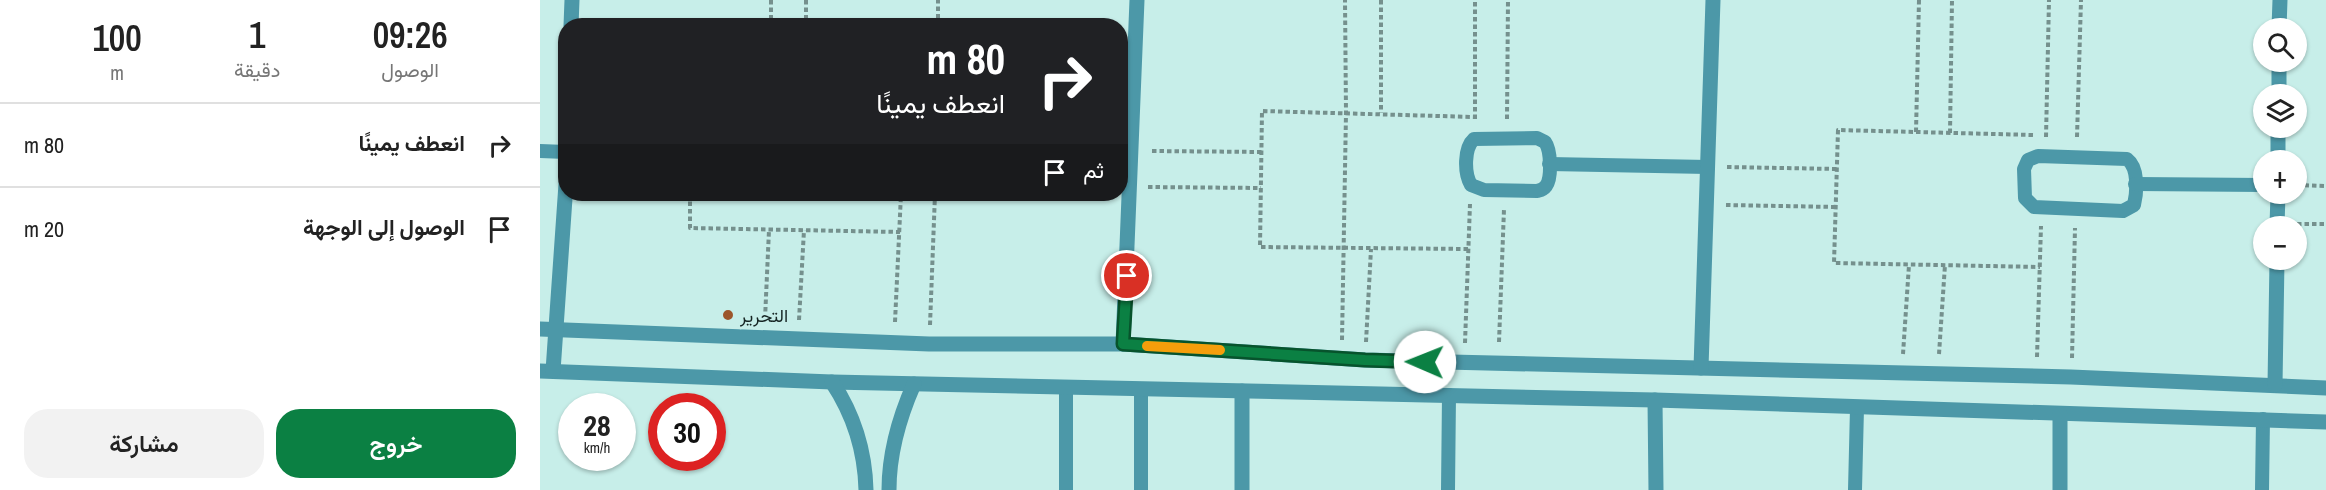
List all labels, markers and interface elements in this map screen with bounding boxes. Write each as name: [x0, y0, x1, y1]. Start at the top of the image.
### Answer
text: 1: [249, 11, 265, 59]
text: 09:26: [373, 11, 448, 59]
text: 100: [92, 14, 142, 62]
map controls: [2253, 18, 2307, 270]
button: search: [2253, 18, 2307, 72]
text: 80 m: [926, 31, 1005, 87]
icon: right: [1026, 42, 1104, 120]
text: دقيقة: [234, 56, 280, 83]
text: الوصول: [381, 56, 439, 83]
text: m: [110, 59, 124, 86]
button: layers: [2253, 84, 2307, 138]
text: انعطف يمينًا: [876, 85, 1005, 121]
text: انعطف يمينًا: [359, 128, 465, 158]
icon: right: [483, 129, 516, 162]
text: 80 m: [24, 130, 64, 160]
button: +: [2253, 150, 2307, 204]
text: ثم: [1083, 155, 1104, 185]
icon: arrive: [1038, 156, 1071, 189]
text: الوصول إلى الوجهة: [303, 212, 465, 242]
icon: arrive: [483, 213, 516, 246]
text: 20 m: [24, 214, 64, 244]
button: −: [2253, 216, 2307, 270]
pin: [1101, 250, 1152, 301]
icon: arrive: [1110, 259, 1143, 292]
place label: التحرير: [739, 303, 788, 328]
marker: التحرير: [721, 308, 735, 322]
position arrow: [1393, 330, 1457, 394]
speed limit sign: 30: [648, 393, 726, 471]
text: 28: [583, 405, 611, 445]
button: مشاركة: [24, 409, 264, 478]
button: خروج: [276, 409, 516, 478]
text: km/h: [584, 437, 610, 458]

